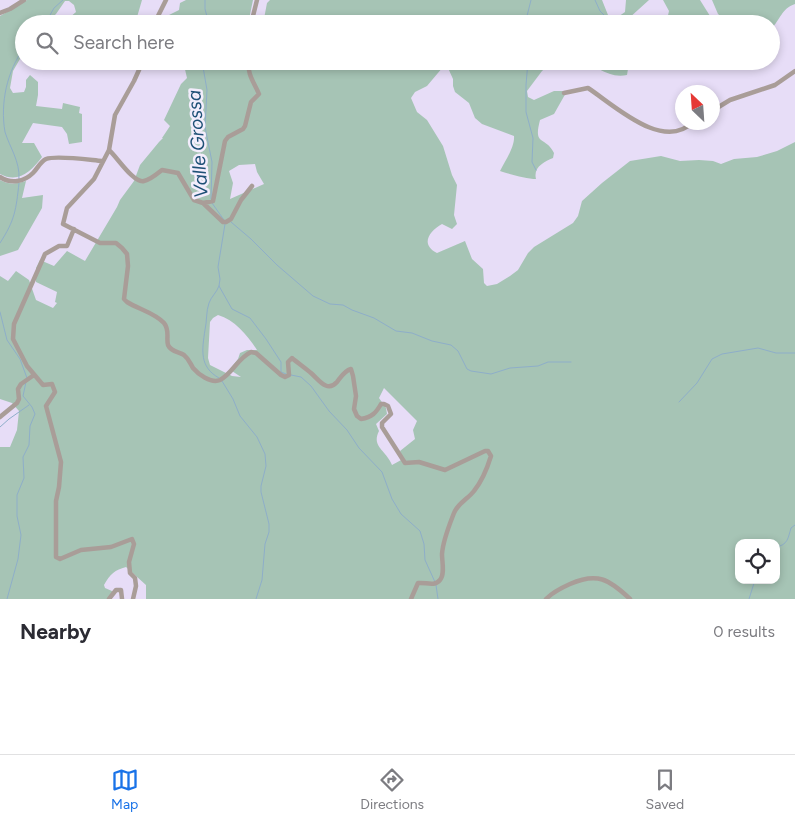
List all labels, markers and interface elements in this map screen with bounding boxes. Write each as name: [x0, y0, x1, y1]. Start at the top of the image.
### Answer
search box: [15, 15, 780, 70]
icon: search: [33, 29, 61, 57]
text: Search here: [73, 31, 175, 54]
north arrow: [675, 85, 720, 130]
water label: Valle Grossa: [182, 89, 213, 199]
map controls: [735, 539, 780, 584]
button: locate: [735, 539, 780, 584]
text: Nearby: [20, 619, 91, 644]
text: 0 results: [713, 622, 775, 641]
tab: Map: [111, 766, 139, 813]
tab: Directions: [360, 766, 424, 813]
tab: Saved: [646, 766, 684, 813]

